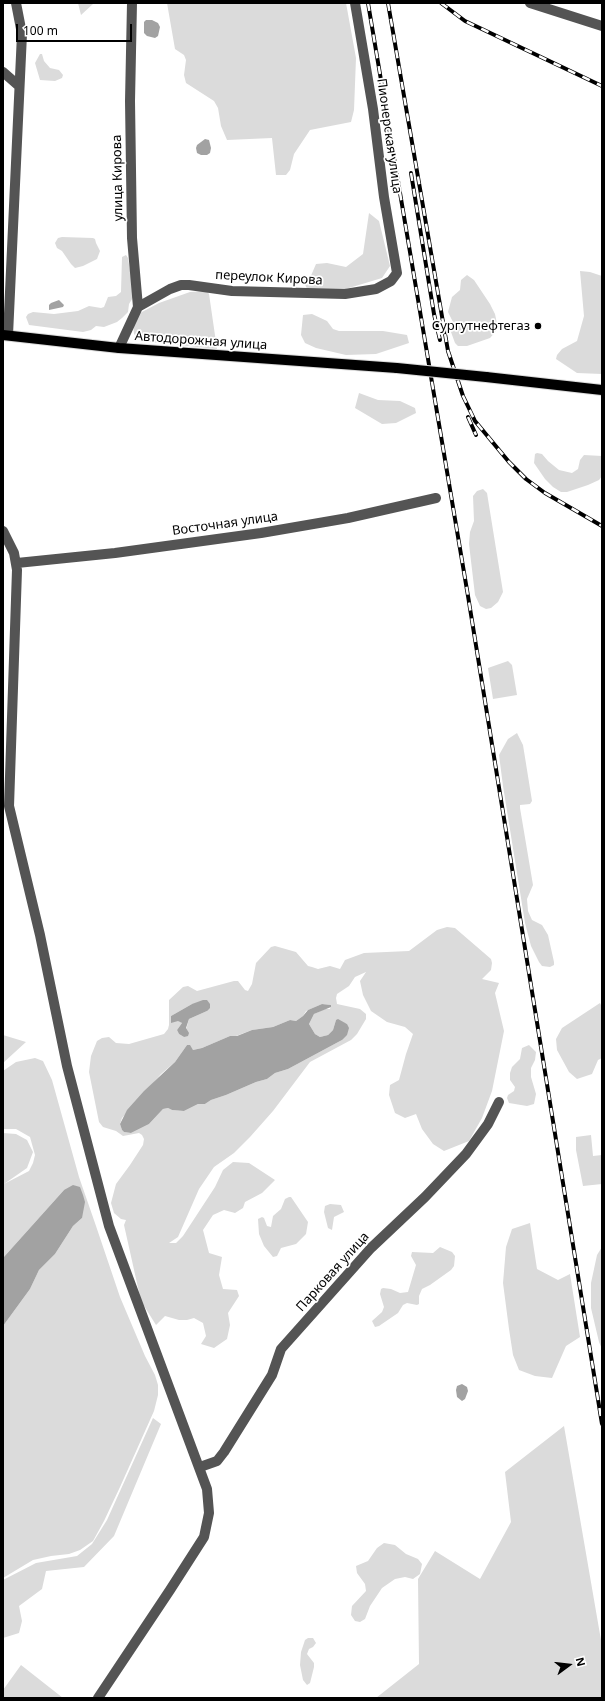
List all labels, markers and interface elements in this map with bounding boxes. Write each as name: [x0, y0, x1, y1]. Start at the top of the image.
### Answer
scale bar: [18, 16, 134, 42]
text: 100 m: [23, 22, 58, 39]
street label: Пионерская улица: [373, 77, 405, 195]
street label: улица Кирова: [109, 135, 127, 221]
street label: переулок Кирова: [215, 267, 323, 289]
place label: Сургутнефтегаз: [432, 318, 530, 334]
marker: Сургутнефтегаз: [533, 321, 543, 331]
street label: Автодорожная улица: [134, 329, 268, 353]
street label: Восточная улица: [171, 509, 279, 539]
street label: Парковая улица: [293, 1229, 373, 1315]
north arrow: [549, 1645, 589, 1685]
text: N: [573, 1655, 589, 1668]

